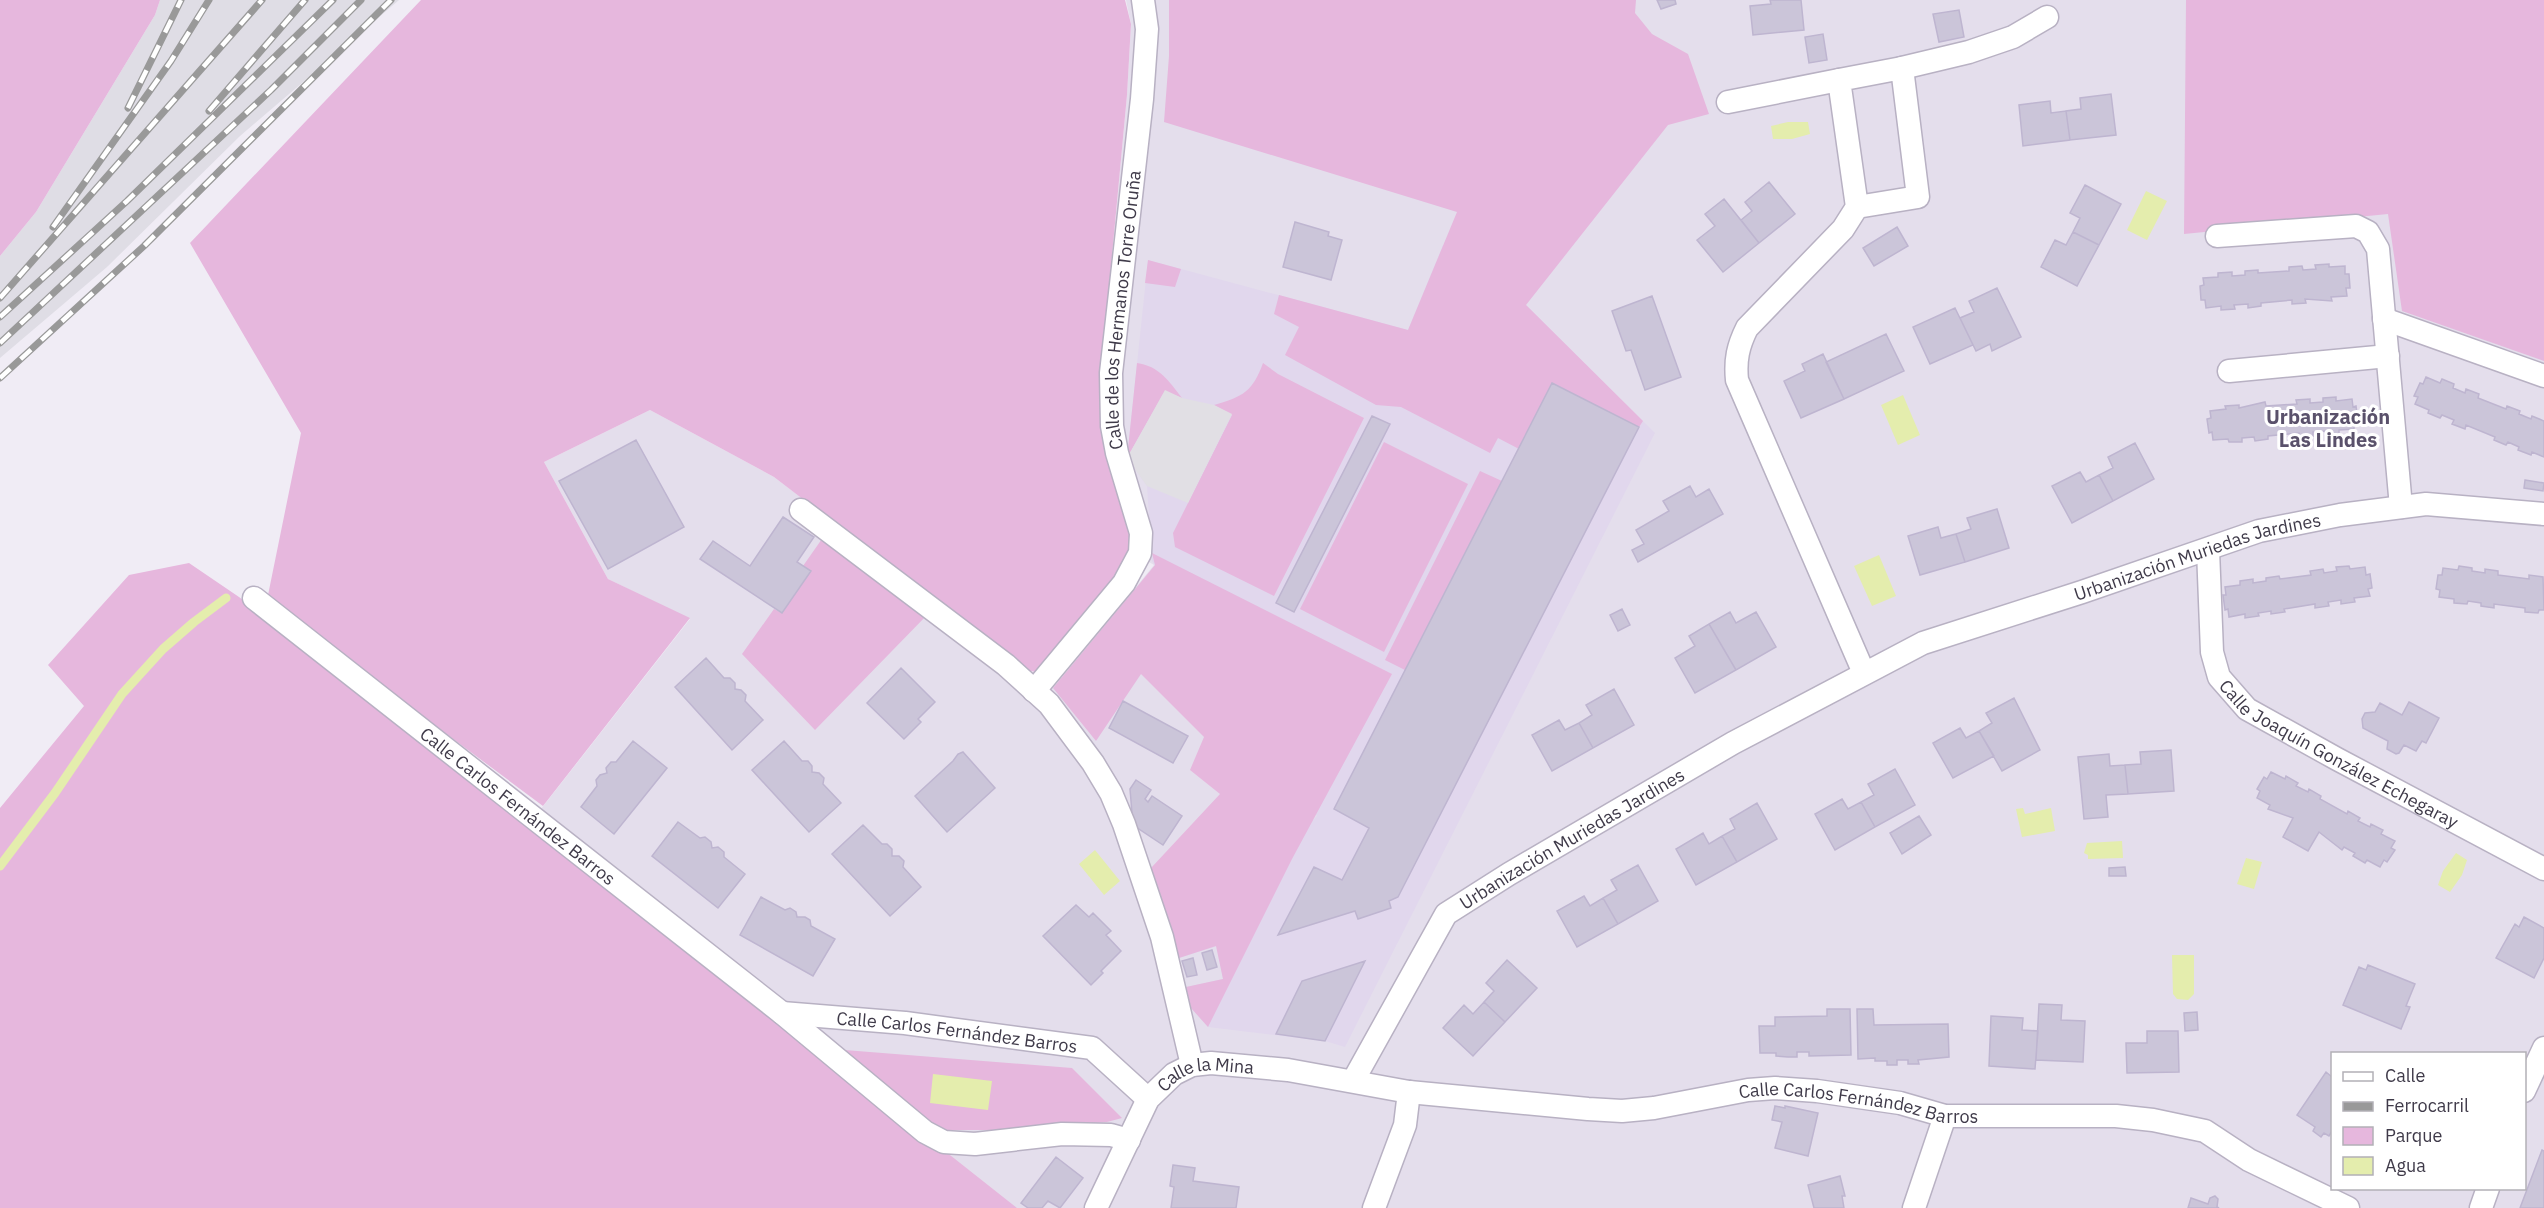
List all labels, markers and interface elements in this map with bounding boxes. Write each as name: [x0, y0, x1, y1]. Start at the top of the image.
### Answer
street label: Calle de los Hermanos Torre Oruña: [1099, 169, 1145, 452]
district label: Urbanización Las Lindes: [2266, 403, 2390, 453]
street label: Urbanización Muriedas Jardines: [2071, 508, 2323, 605]
street label: Calle Joaquín González Echegaray: [2215, 674, 2463, 833]
street label: Calle Carlos Fernández Barros: [416, 722, 621, 890]
street label: Urbanización Muriedas Jardines: [1455, 763, 1688, 914]
street label: Calle Carlos Fernández Barros: [836, 1006, 1079, 1057]
street label: Calle la Mina: [1152, 1052, 1255, 1096]
legend: [2331, 1052, 2526, 1190]
text: Calle: [2385, 1064, 2425, 1087]
street label: Calle Carlos Fernández Barros: [1737, 1076, 1978, 1128]
text: Ferrocarril: [2385, 1094, 2469, 1117]
text: Parque: [2385, 1124, 2443, 1147]
text: Agua: [2385, 1154, 2426, 1177]

